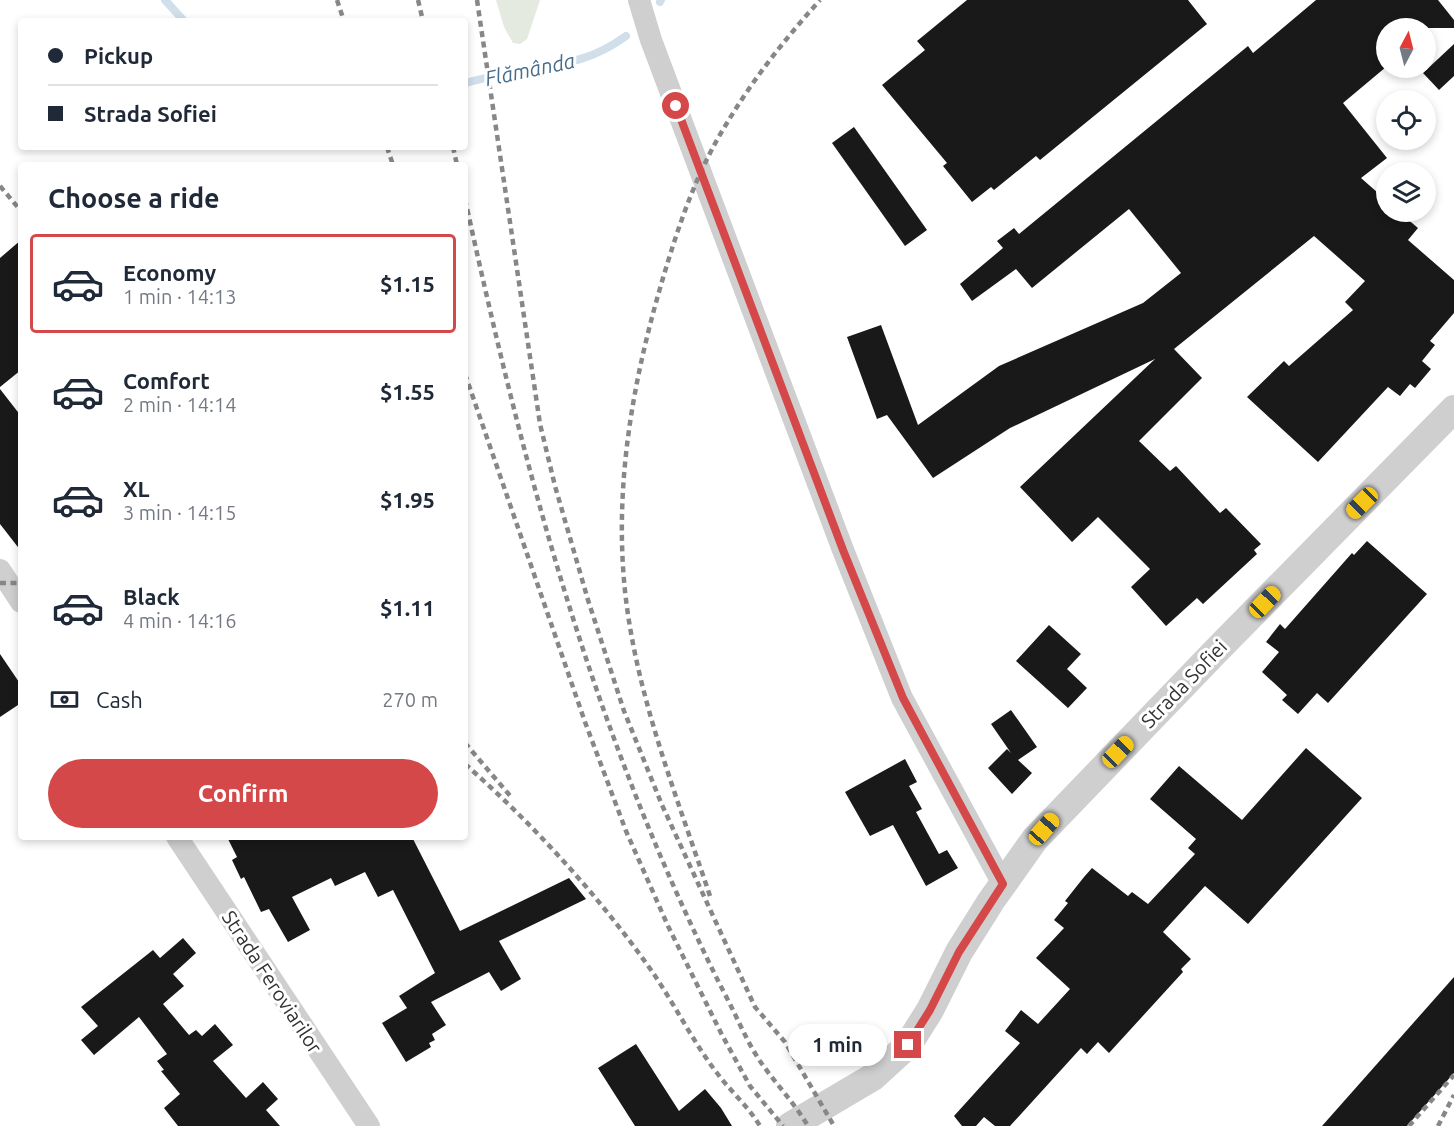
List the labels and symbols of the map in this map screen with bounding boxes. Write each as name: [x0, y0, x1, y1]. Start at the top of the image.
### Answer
north arrow: [1376, 18, 1436, 78]
water label: Flămânda: [483, 48, 577, 90]
route start: [662, 92, 689, 119]
car: [1343, 484, 1381, 522]
car: [1246, 583, 1284, 621]
street label: Strada Sofiei: [1136, 635, 1231, 732]
car: [1099, 733, 1137, 771]
car: [1025, 810, 1063, 848]
street label: Strada Feroviarilor: [218, 906, 327, 1058]
callout: 1 min: [788, 1024, 887, 1066]
route end: [894, 1031, 921, 1058]

